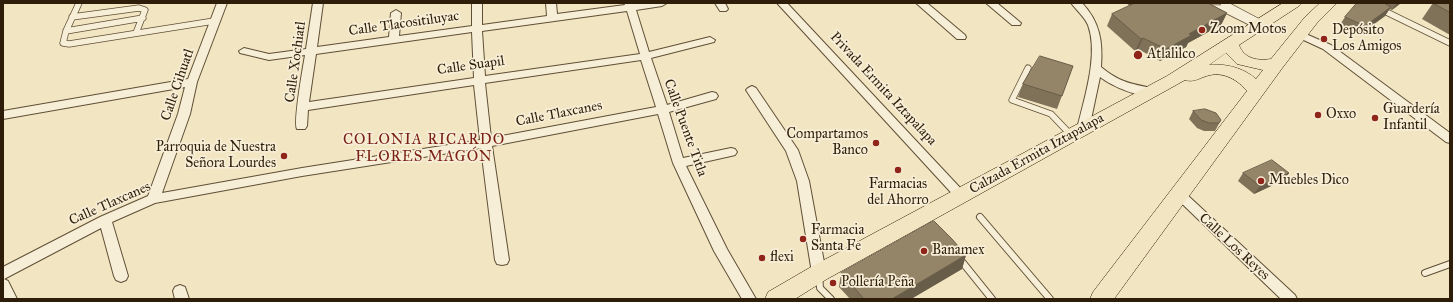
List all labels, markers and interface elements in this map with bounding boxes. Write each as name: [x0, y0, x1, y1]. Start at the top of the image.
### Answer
street label: Calle Tlacositiluyac: [348, 8, 460, 40]
street label: Calle Xochiatl: [282, 20, 310, 104]
place label: Zoom Motos: [1210, 22, 1286, 38]
place label: Depósito Los Amigos: [1332, 23, 1401, 56]
marker: Zoom Motos: [1197, 25, 1207, 35]
street label: Privada Ermita Iztapalapa: [826, 29, 940, 149]
marker: Depósito Los Amigos: [1319, 34, 1329, 44]
street label: Calle Cihuatl: [158, 47, 198, 123]
place label: Atlalilco: [1147, 47, 1195, 63]
marker: Atlalilco: [1132, 49, 1144, 61]
street label: Calle Suapil: [436, 53, 506, 79]
street label: Calle Puente Titla: [660, 77, 710, 179]
street label: Calle Tlaxcanes: [514, 97, 604, 131]
place label: Guardería Infantil: [1383, 102, 1440, 134]
place label: Oxxo: [1326, 107, 1356, 123]
street label: Calzada Ermita Iztapalapa: [967, 110, 1107, 198]
marker: Oxxo: [1313, 110, 1323, 120]
marker: Guardería Infantil: [1370, 113, 1380, 123]
place label: Compartamos Banco: [787, 127, 868, 160]
district label: COLONIA RICARDO FLORES MAGÓN: [343, 131, 505, 166]
marker: Compartamos Banco: [871, 138, 881, 148]
place label: Parroquia de Nuestra Señora Lourdes: [156, 140, 276, 172]
marker: Parroquia de Nuestra Señora Lourdes: [279, 151, 289, 161]
marker: Farmacias del Ahorro: [893, 165, 903, 175]
place label: Muebles Dico: [1269, 173, 1349, 189]
marker: Muebles Dico: [1256, 176, 1266, 186]
place label: Farmacias del Ahorro: [867, 177, 929, 210]
street label: Calle Tlaxcanes: [67, 179, 153, 229]
street label: Calle Los Reyes: [1195, 210, 1273, 284]
place label: Farmacia Santa Fe: [811, 223, 864, 256]
marker: Farmacia Santa Fe: [798, 234, 808, 244]
place label: Banamex: [932, 243, 984, 259]
marker: Banamex: [919, 246, 929, 256]
place label: flexi: [770, 250, 794, 266]
marker: flexi: [757, 253, 767, 263]
place label: Pollería Peña: [841, 275, 914, 291]
marker: Pollería Peña: [828, 278, 838, 288]

